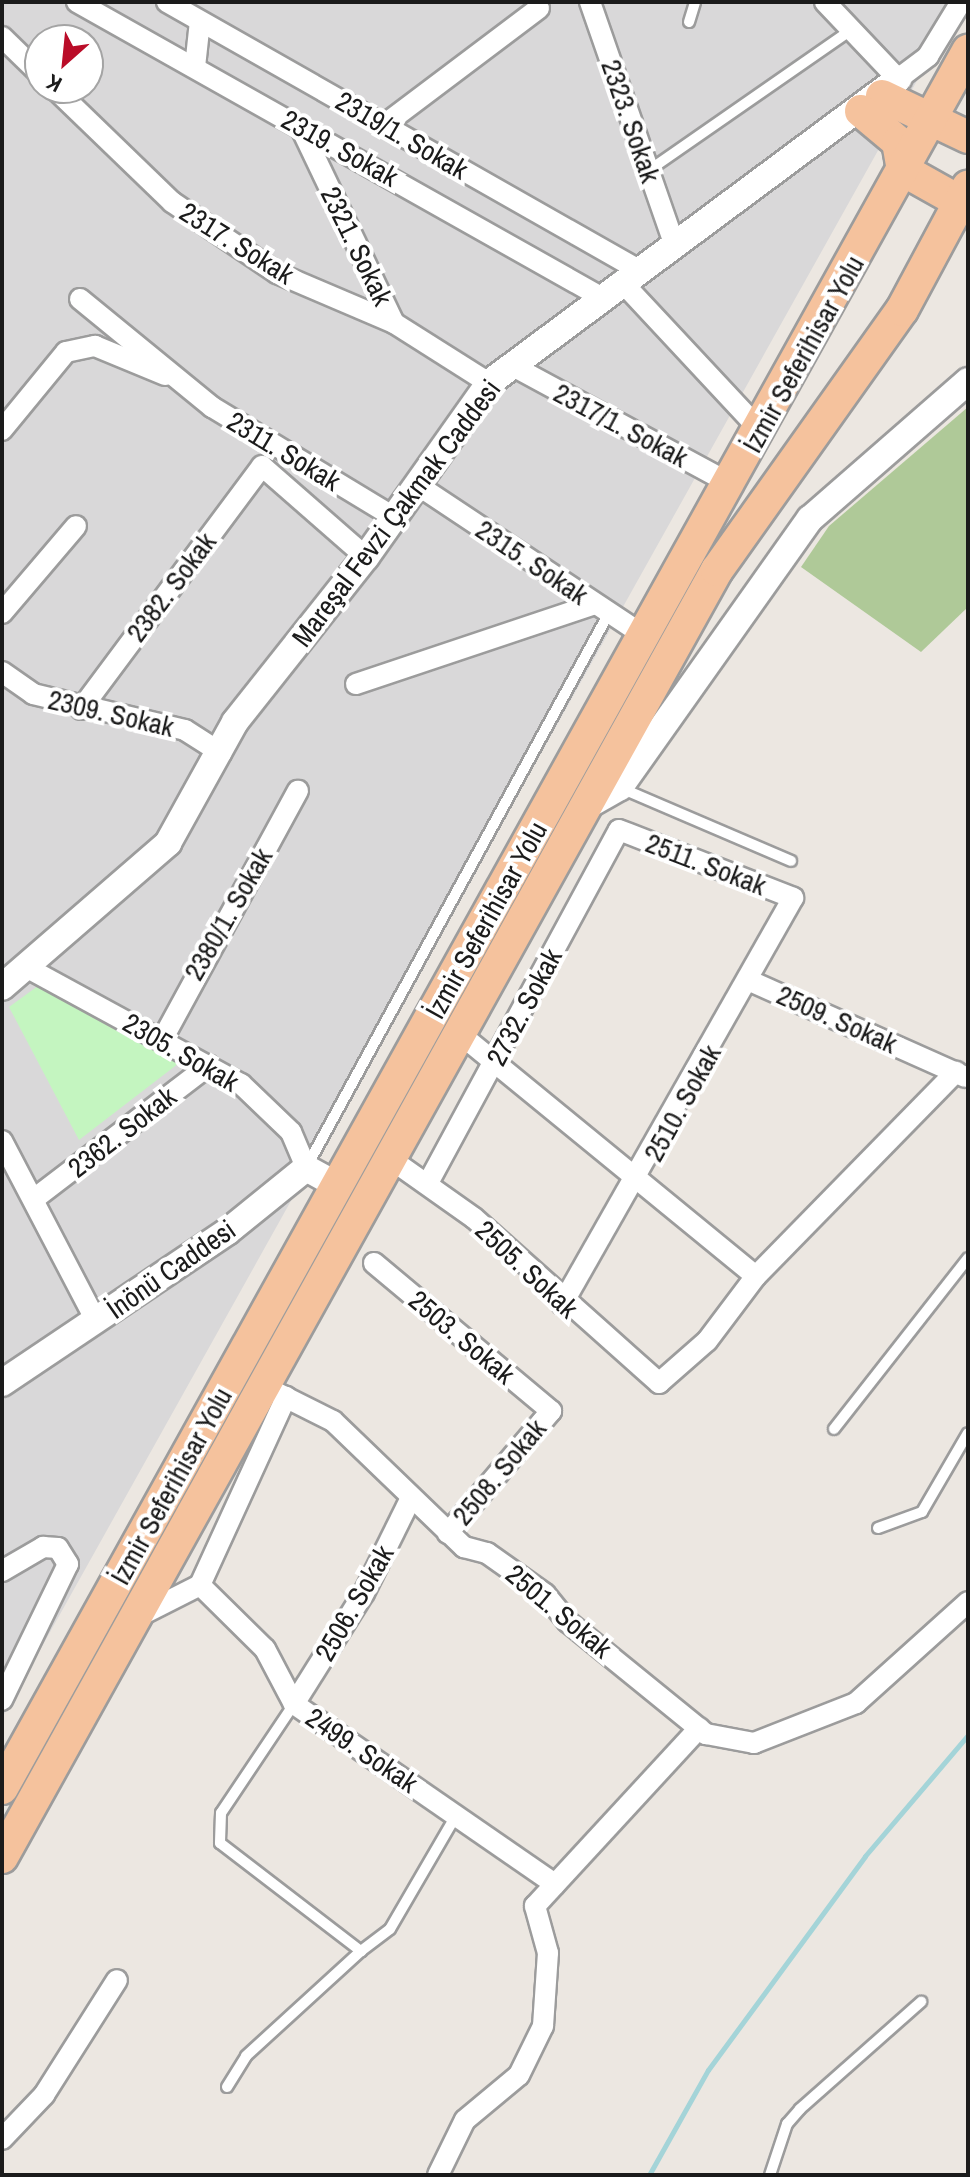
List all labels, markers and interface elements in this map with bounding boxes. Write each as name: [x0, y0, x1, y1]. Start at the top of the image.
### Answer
north arrow: [24, 24, 104, 104]
street label: 2323. Sokak: [594, 55, 668, 187]
text: K: [41, 67, 67, 100]
street label: 2319/1. Sokak: [330, 84, 474, 186]
street label: 2319. Sokak: [276, 102, 404, 194]
street label: 2321. Sokak: [314, 181, 400, 311]
street label: 2317. Sokak: [174, 195, 300, 291]
street label: İzmir Seferihisar Yolu: [735, 250, 871, 458]
street label: Mareşal Fevzi Çakmak Caddesi: [285, 373, 507, 653]
street label: 2317/1. Sokak: [548, 376, 694, 474]
street label: 2311. Sokak: [221, 404, 347, 498]
street label: 2315. Sokak: [470, 512, 594, 612]
street label: 2382. Sokak: [119, 526, 223, 648]
street label: 2309. Sokak: [45, 682, 177, 744]
street label: İzmir Seferihisar Yolu: [418, 816, 554, 1024]
street label: 2511. Sokak: [641, 826, 771, 902]
street label: 2380/1. Sokak: [177, 842, 279, 986]
street label: 2732. Sokak: [479, 943, 569, 1071]
street label: 2509. Sokak: [772, 978, 902, 1060]
street label: 2305. Sokak: [117, 1006, 245, 1098]
street label: 2510. Sokak: [636, 1039, 728, 1167]
street label: 2362. Sokak: [61, 1079, 183, 1185]
street label: İnönü Caddesi: [100, 1212, 242, 1326]
street label: 2505. Sokak: [469, 1213, 585, 1325]
street label: 2503. Sokak: [402, 1283, 522, 1391]
street label: İzmir Seferihisar Yolu: [103, 1382, 239, 1590]
street label: 2508. Sokak: [445, 1412, 553, 1532]
street label: 2506. Sokak: [308, 1539, 400, 1667]
street label: 2501. Sokak: [499, 1557, 619, 1665]
street label: 2499. Sokak: [300, 1700, 424, 1800]

